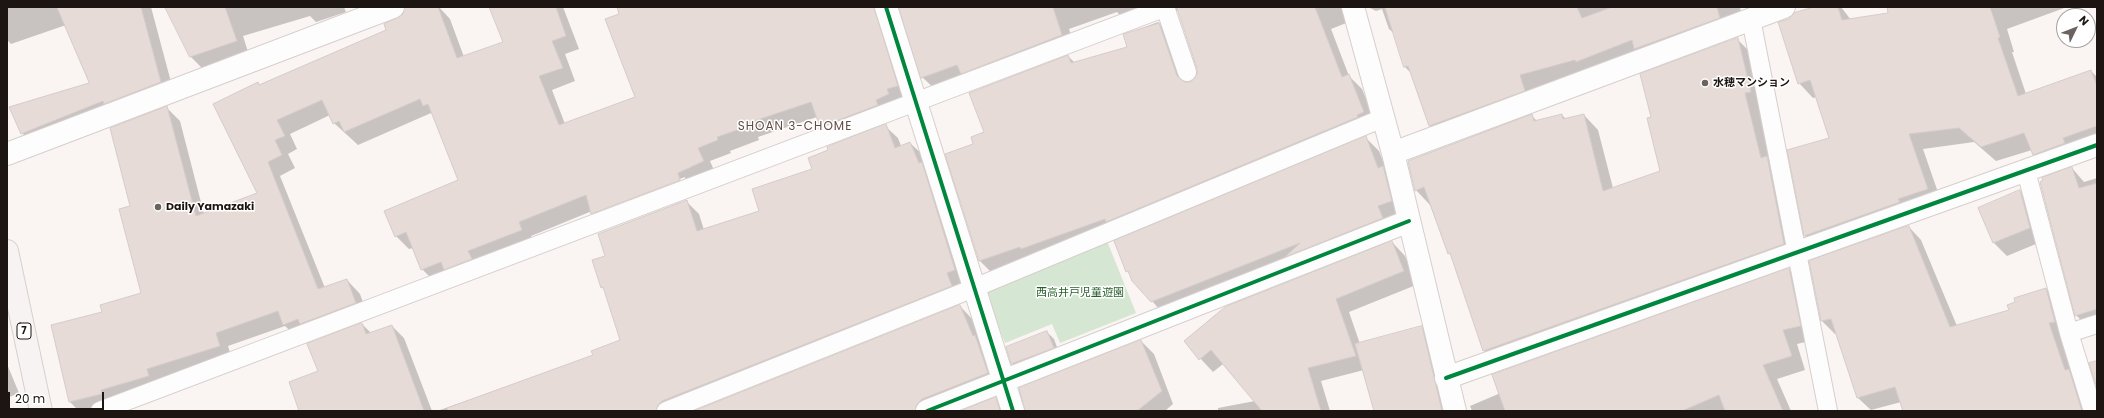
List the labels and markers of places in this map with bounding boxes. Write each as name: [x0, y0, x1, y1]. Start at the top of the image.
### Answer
place label: 水穂マンション: [1713, 76, 1790, 90]
marker: 水穂マンション: [1700, 78, 1710, 88]
place label: Daily Yamazaki: [166, 200, 254, 214]
marker: Daily Yamazaki: [153, 202, 163, 212]

